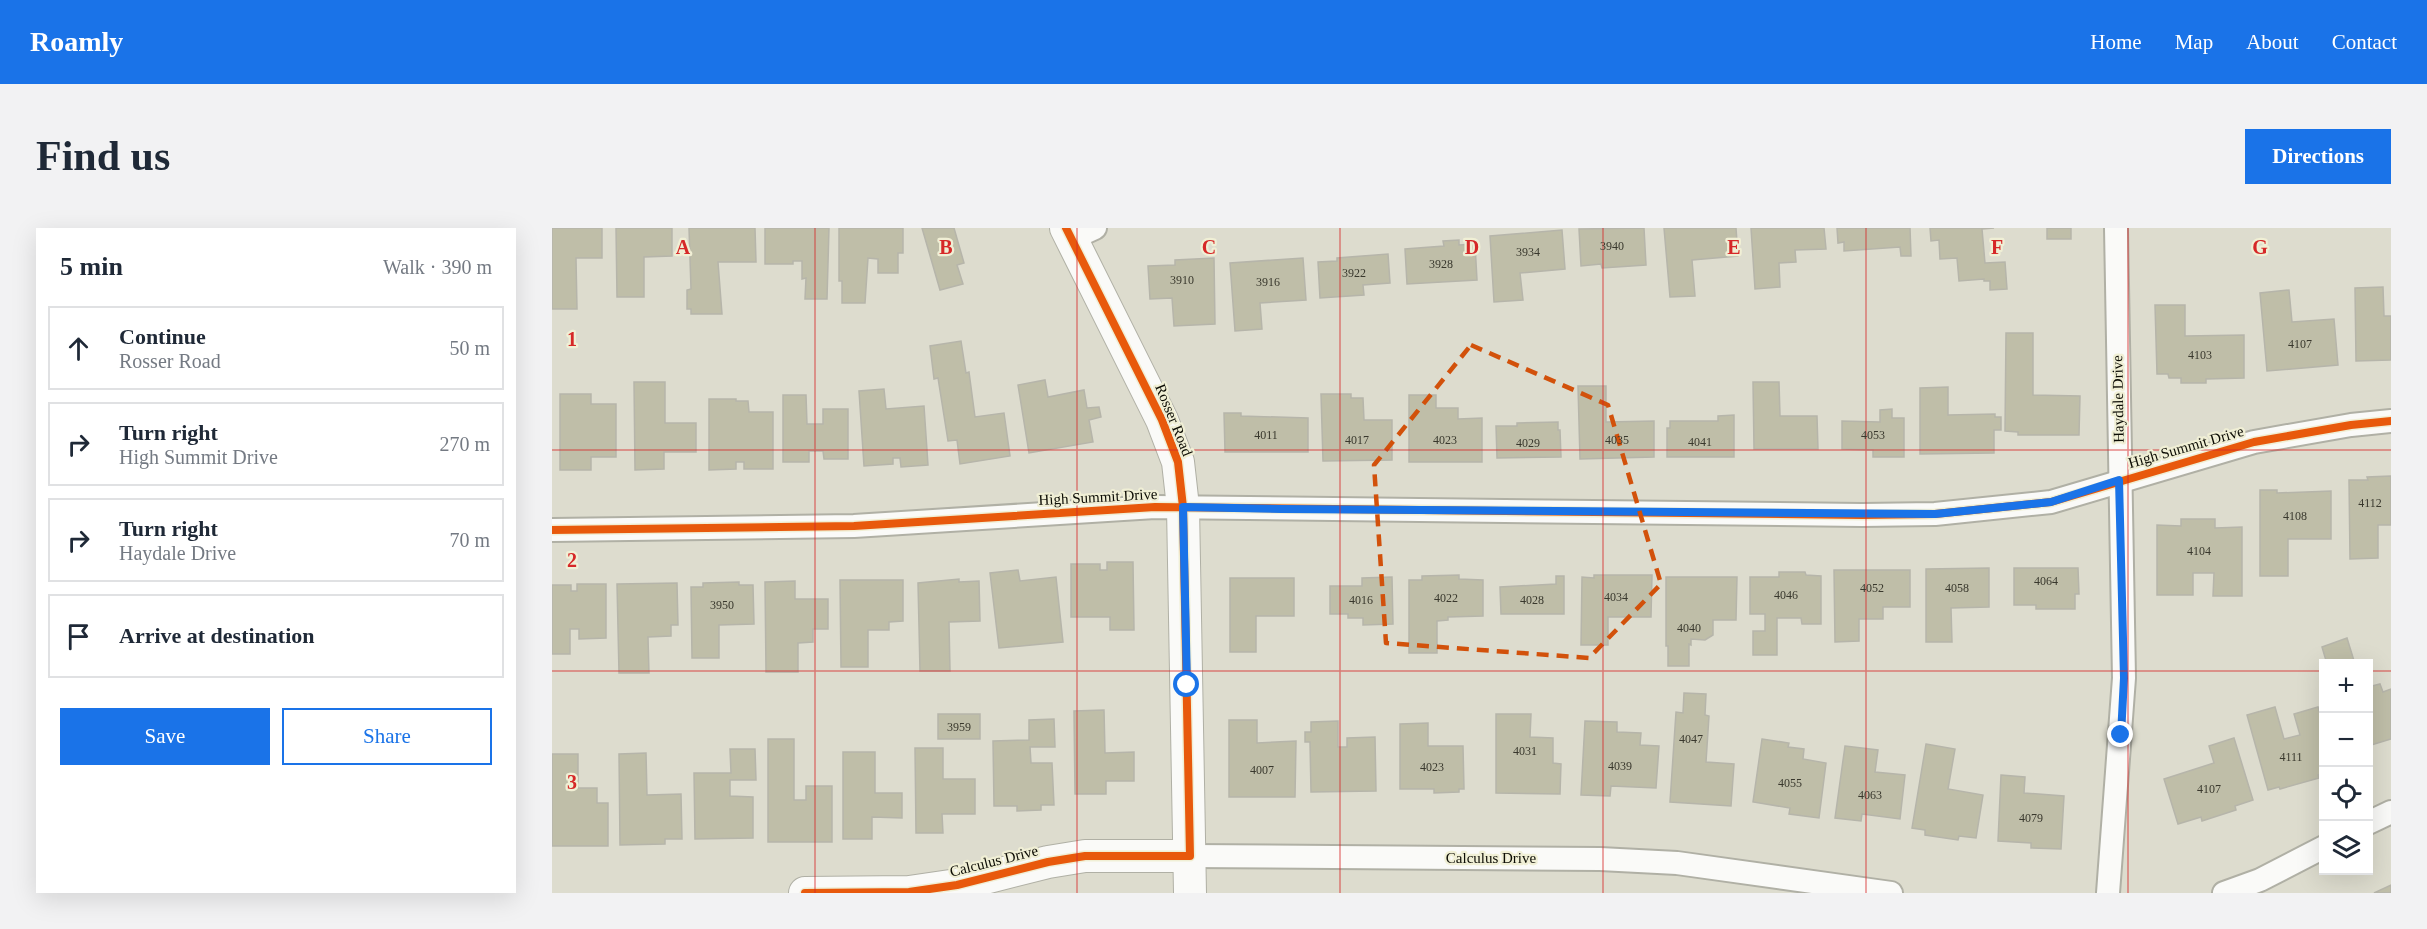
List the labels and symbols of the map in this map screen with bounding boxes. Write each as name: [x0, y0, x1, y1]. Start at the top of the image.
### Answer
text: A: [676, 236, 691, 258]
text: B: [939, 236, 953, 258]
text: C: [1202, 236, 1216, 258]
text: D: [1465, 236, 1479, 258]
text: E: [1727, 236, 1741, 258]
text: F: [1991, 236, 2003, 258]
text: G: [2252, 236, 2268, 258]
house number: 3940: [1600, 239, 1624, 253]
house number: 3934: [1516, 245, 1540, 259]
house number: 3928: [1429, 257, 1453, 271]
house number: 3922: [1342, 266, 1366, 280]
house number: 3910: [1170, 273, 1194, 287]
house number: 3916: [1256, 275, 1280, 289]
text: 1: [567, 328, 577, 350]
house number: 4107: [2288, 337, 2312, 351]
house number: 4103: [2188, 348, 2212, 362]
street label: Haydale Drive: [2109, 355, 2127, 443]
street label: Rosser Road: [1152, 382, 1196, 459]
street label: High Summit Drive: [2127, 423, 2246, 471]
house number: 4011: [1254, 428, 1278, 442]
house number: 4053: [1861, 428, 1885, 442]
house number: 4017: [1345, 433, 1369, 447]
house number: 4023: [1433, 433, 1457, 447]
house number: 4035: [1605, 433, 1629, 447]
house number: 4041: [1688, 435, 1712, 449]
house number: 4029: [1516, 436, 1540, 450]
street label: High Summit Drive: [1038, 486, 1158, 508]
house number: 4112: [2358, 496, 2382, 510]
house number: 4108: [2283, 509, 2307, 523]
house number: 4104: [2187, 544, 2211, 558]
text: 2: [567, 549, 577, 571]
house number: 4064: [2034, 574, 2058, 588]
house number: 4052: [1860, 581, 1884, 595]
house number: 4058: [1945, 581, 1969, 595]
house number: 4046: [1774, 588, 1798, 602]
house number: 4034: [1604, 590, 1628, 604]
house number: 4022: [1434, 591, 1458, 605]
house number: 4016: [1349, 593, 1373, 607]
house number: 4028: [1520, 593, 1544, 607]
house number: 3950: [710, 598, 734, 612]
house number: 4040: [1677, 621, 1701, 635]
route start: [1173, 671, 1199, 697]
house number: 3959: [947, 720, 971, 734]
route end: [2107, 721, 2133, 747]
house number: 4047: [1679, 732, 1703, 746]
house number: 4031: [1513, 744, 1537, 758]
house number: 4111: [2279, 750, 2303, 764]
house number: 4039: [1608, 759, 1632, 773]
house number: 4023: [1420, 760, 1444, 774]
house number: 4007: [1250, 763, 1274, 777]
text: 3: [567, 771, 577, 793]
house number: 4055: [1778, 776, 1802, 790]
house number: 4107: [2197, 782, 2221, 796]
house number: 4063: [1858, 788, 1882, 802]
house number: 4079: [2019, 811, 2043, 825]
street label: Calculus Drive: [948, 842, 1040, 880]
street label: Calculus Drive: [1446, 850, 1537, 866]

